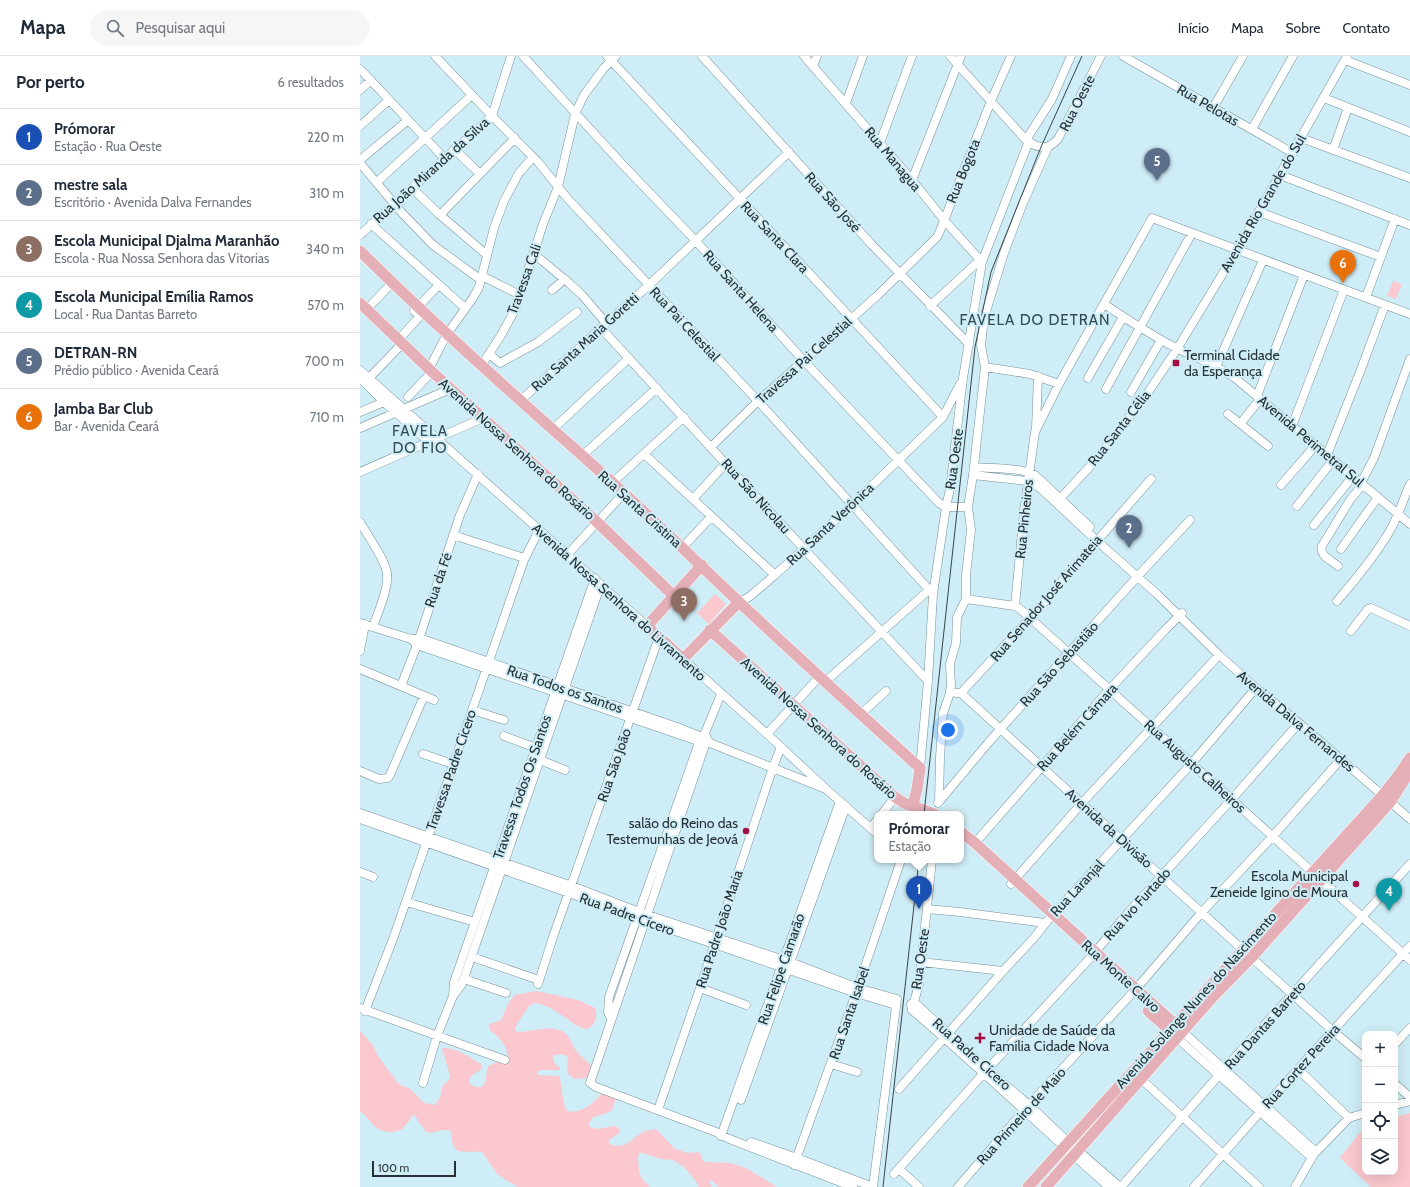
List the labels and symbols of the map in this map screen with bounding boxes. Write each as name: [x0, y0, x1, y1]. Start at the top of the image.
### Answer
street label: Rua Oeste: [1055, 72, 1099, 134]
street label: Rua Pelotas: [1174, 80, 1242, 130]
street label: Rua João Miranda da Silva: [369, 113, 493, 227]
street label: Rua Managua: [861, 123, 925, 195]
street label: Avenida Rio Grande do Sul: [1216, 130, 1310, 275]
street label: Rua Bogota: [942, 136, 984, 206]
pin: 5: [1144, 148, 1170, 181]
street label: Rua São José: [801, 168, 865, 236]
street label: Rua Santa Clara: [737, 197, 813, 277]
street label: Travessa Cali: [503, 241, 545, 317]
street label: Rua Santa Helena: [699, 246, 783, 336]
pin: 6: [1330, 250, 1356, 283]
street label: Rua Pai Celestial: [646, 283, 725, 366]
street label: Rua Santa Maria Goretti: [527, 289, 643, 395]
district label: FAVELA DO DETRAN: [959, 311, 1111, 329]
street label: Travessa Pai Celestial: [752, 312, 856, 408]
place label: Terminal Cidade da Esperança: [1184, 346, 1280, 380]
marker: Terminal Cidade da Esperança: [1171, 358, 1181, 368]
street label: Avenida Nossa Senhora do Rosário: [435, 374, 599, 524]
street label: Rua Santa Célia: [1084, 386, 1154, 470]
street label: Avenida Perimetral Sul: [1254, 391, 1368, 491]
district label: FAVELA DO FIO: [392, 422, 448, 457]
street label: Rua Oeste: [941, 428, 967, 490]
street label: Rua São Nicolau: [717, 455, 795, 537]
street label: Rua Santa Cristina: [594, 467, 686, 552]
street label: Rua Pinheiros: [1011, 478, 1037, 560]
street label: Rua Santa Verônica: [782, 479, 878, 569]
pin: 2: [1116, 515, 1142, 548]
street label: Avenida Nossa Senhora do Livramento: [528, 519, 710, 685]
street label: Rua Senador José Arimateia: [986, 531, 1106, 665]
street label: Rua da Fé: [420, 550, 456, 610]
pin: 3: [671, 588, 697, 621]
street label: Rua São Sebastião: [1016, 617, 1102, 711]
street label: Avenida Nossa Senhora do Rosário: [737, 653, 901, 803]
street label: Rua Todos os Santos: [505, 661, 625, 717]
street label: Avenida Dalva Fernandes: [1233, 666, 1359, 776]
street label: Rua Belém Câmara: [1033, 679, 1121, 775]
street label: Travessa Padre Cicero: [422, 707, 480, 833]
street label: Travessa Todos Os Santos: [489, 712, 555, 861]
street label: Rua Augusto Calheiros: [1140, 715, 1250, 817]
your location: [938, 720, 958, 740]
street label: Rua São João: [593, 726, 635, 804]
street label: Avenida da Divisão: [1062, 784, 1157, 872]
place label: salão do Reino das Testemunhas de Jeová: [606, 814, 738, 848]
marker: salão do Reino das Testemunhas de Jeová: [741, 826, 751, 836]
street label: Rua Laranjal: [1046, 855, 1108, 920]
street label: Rua Ivo Furtado: [1100, 864, 1175, 944]
street label: Rua Padre João Maria: [691, 867, 747, 990]
place label: Escola Municipal Zeneide Igino de Moura: [1210, 867, 1349, 901]
pin: 1: [906, 876, 932, 909]
pin: 4: [1376, 878, 1402, 911]
marker: Escola Municipal Zeneide Igino de Moura: [1351, 879, 1361, 889]
street label: Rua Padre Cícero: [577, 888, 677, 940]
street label: Avenida Solange Nunes do Nascimento: [1112, 907, 1281, 1092]
street label: Rua Felipe Camarão: [753, 911, 809, 1027]
street label: Rua Oeste: [907, 928, 933, 990]
street label: Rua Monte Calvo: [1078, 936, 1164, 1016]
street label: Rua Santa Isabel: [825, 964, 874, 1062]
street label: Rua Dantas Barreto: [1220, 977, 1310, 1073]
street label: Rua Padre Cícero: [929, 1014, 1015, 1094]
street label: Rua Cortez Pereira: [1258, 1020, 1344, 1112]
place label: Unidade de Saúde da Família Cidade Nova: [989, 1021, 1115, 1055]
marker: Unidade de Saúde da Família Cidade Nova: [974, 1032, 986, 1044]
street label: Rua Primeiro de Maio: [972, 1063, 1070, 1168]
scale bar: [372, 1159, 456, 1178]

